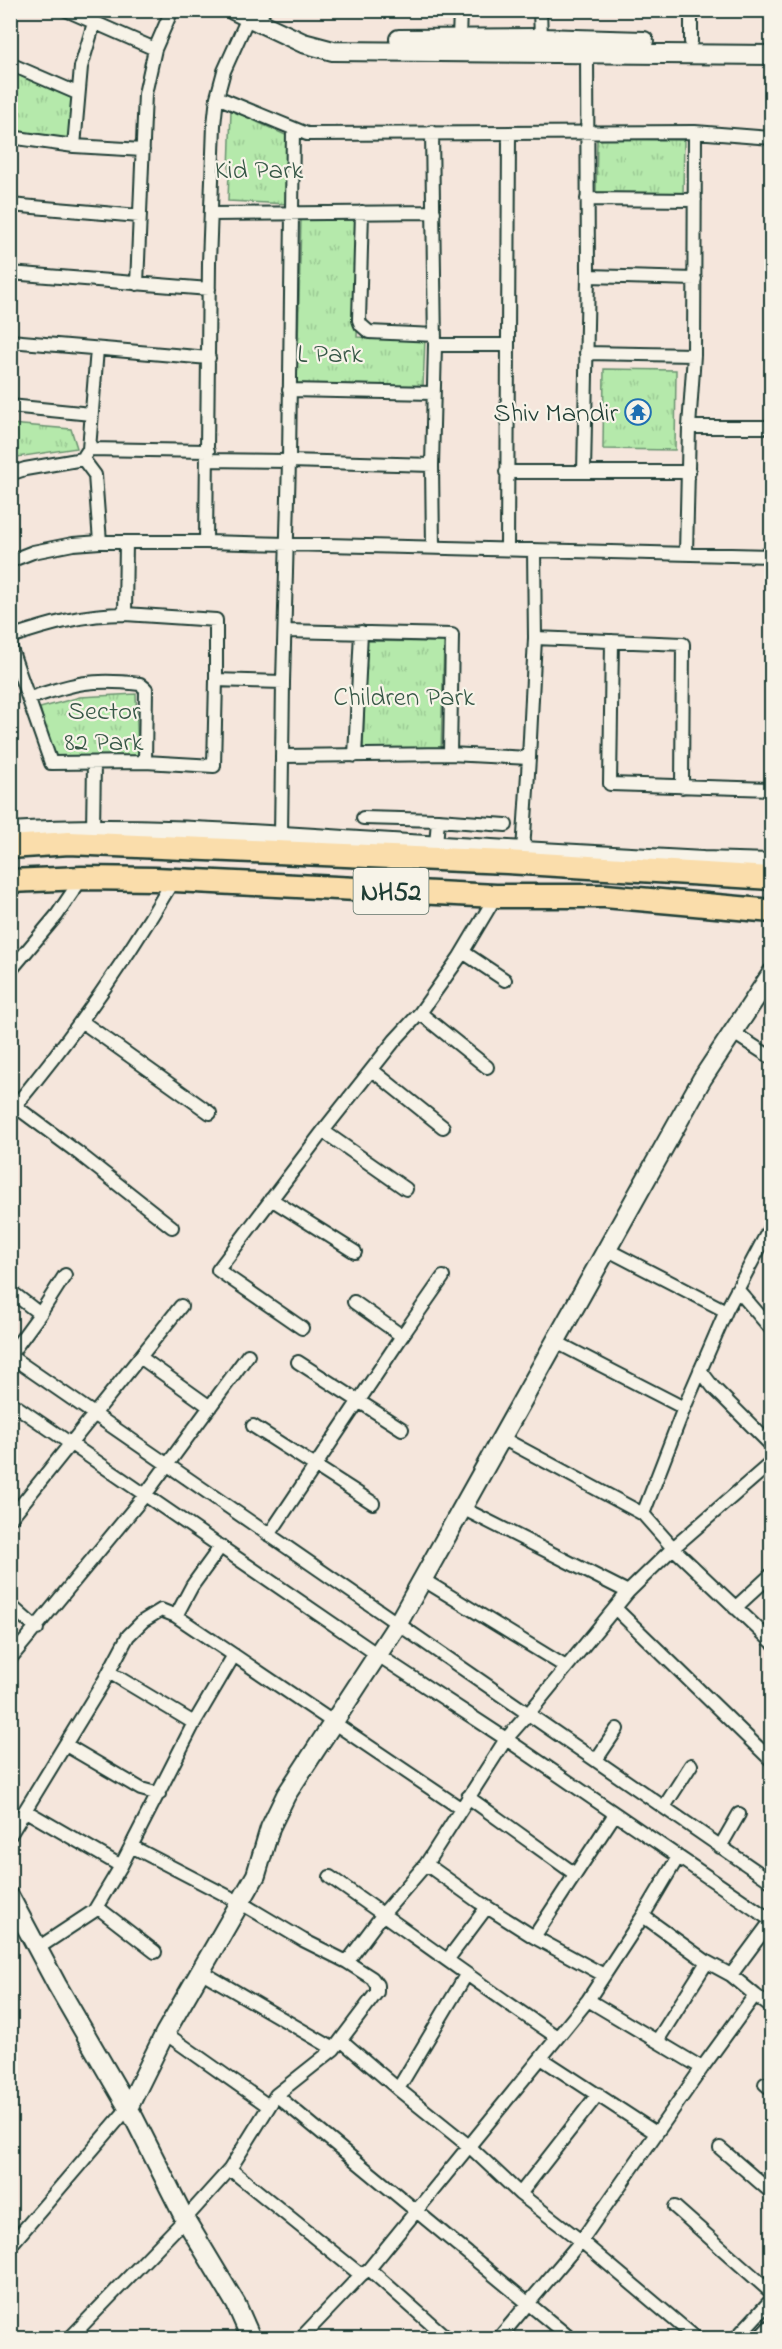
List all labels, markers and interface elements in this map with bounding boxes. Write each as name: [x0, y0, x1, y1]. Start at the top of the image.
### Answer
park label: Kid Park: [215, 152, 304, 191]
park label: L Park: [297, 336, 363, 375]
place label: Shiv Mandir: [493, 395, 619, 434]
temple icon: Shiv Mandir: [623, 397, 653, 427]
park label: Children Park: [333, 679, 475, 718]
park label: Sector 82 Park: [64, 693, 144, 763]
road number: NH52: [354, 868, 428, 914]

